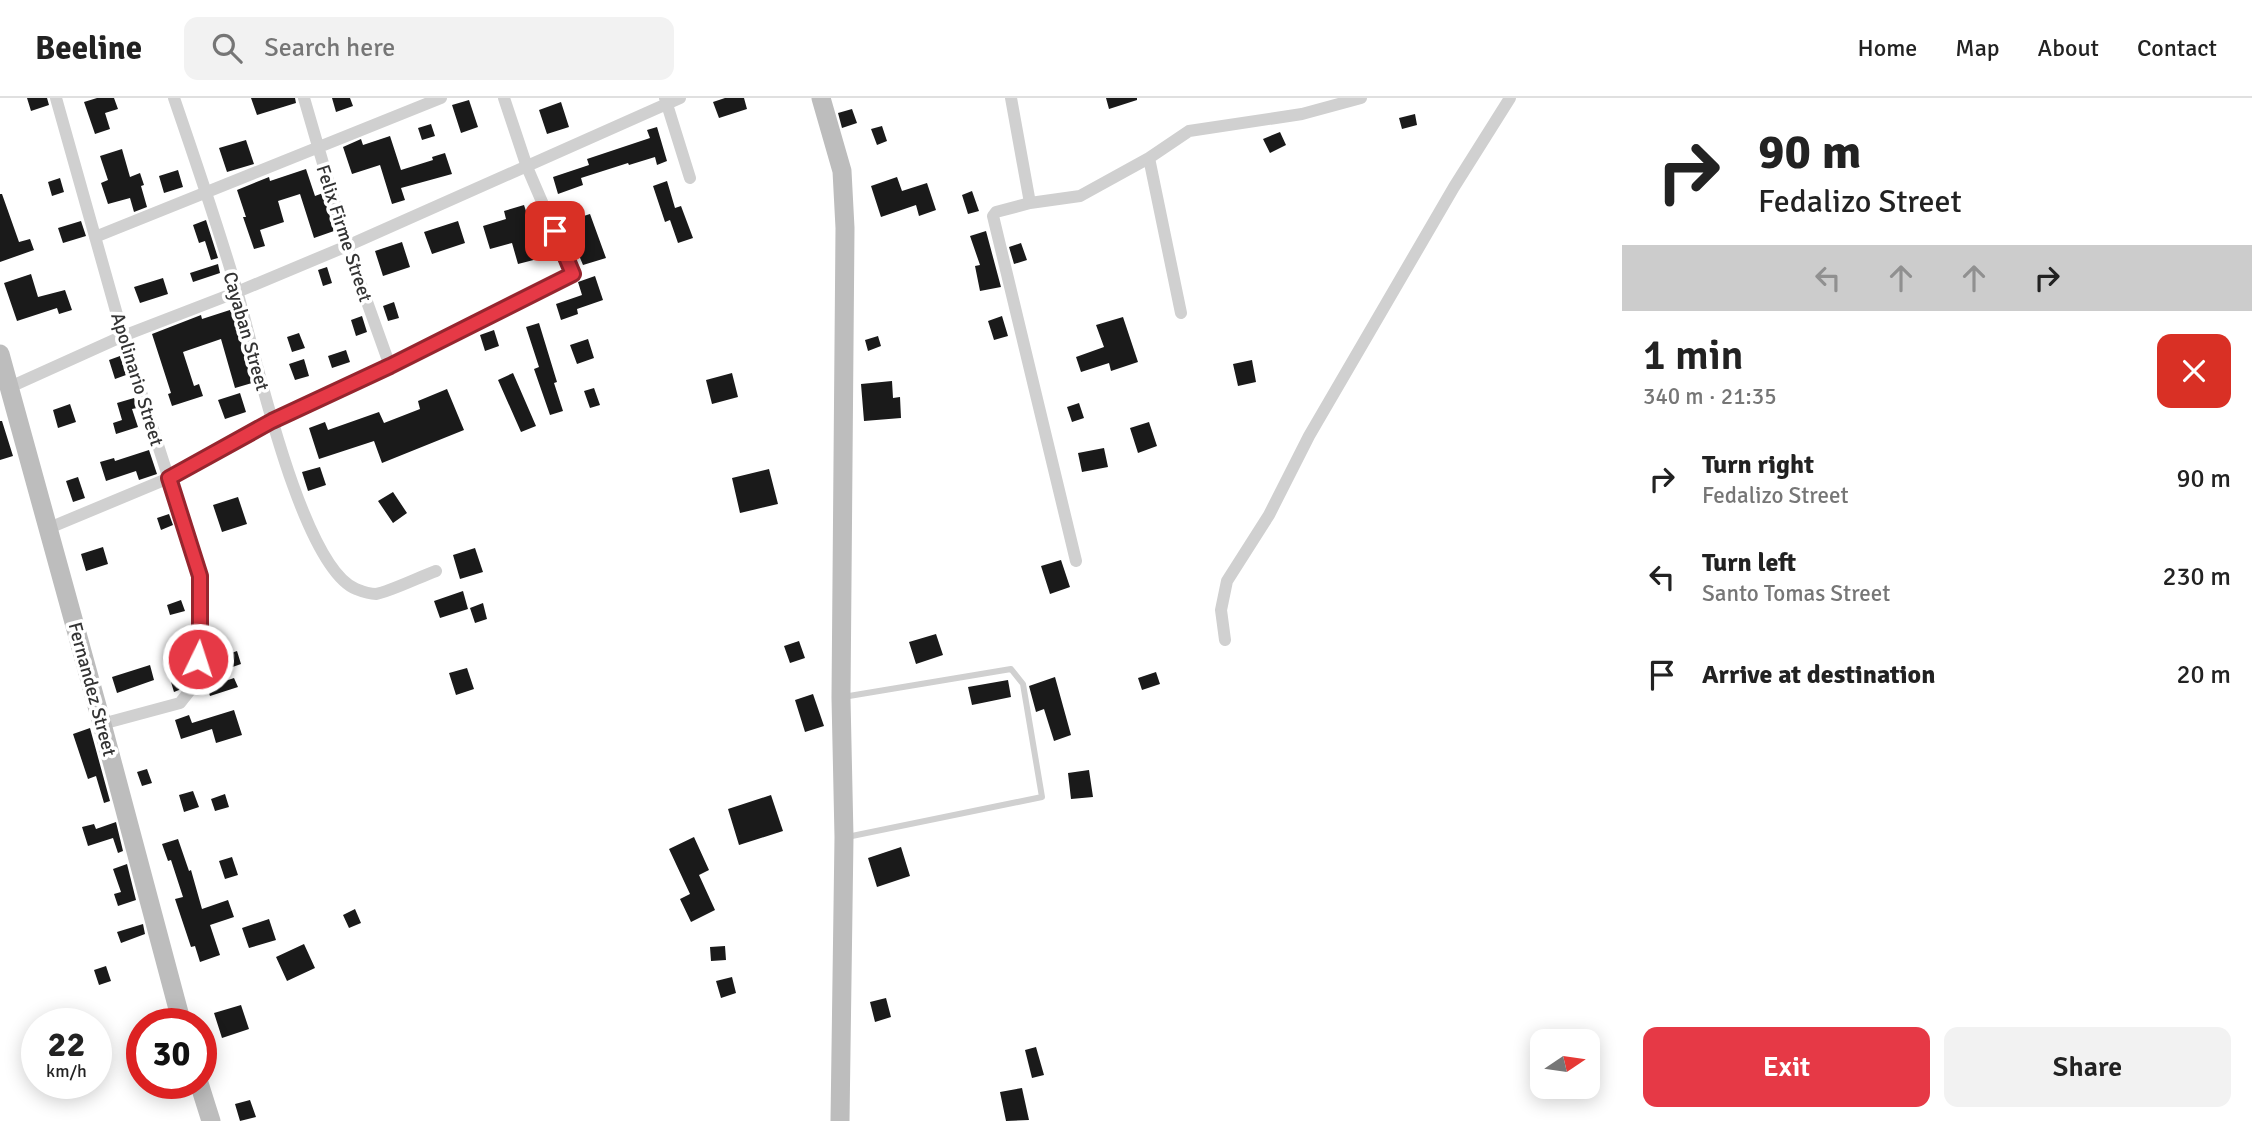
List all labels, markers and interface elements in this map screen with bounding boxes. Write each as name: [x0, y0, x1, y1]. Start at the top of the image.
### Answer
search box: [184, 17, 674, 80]
text: Beeline: [35, 28, 142, 69]
icon: search: [208, 29, 246, 67]
text: Search here: [264, 32, 395, 64]
text: Home: [1857, 33, 1917, 63]
text: Map: [1955, 33, 2000, 63]
text: About: [2038, 33, 2099, 63]
text: Contact: [2137, 33, 2217, 63]
text: 90 m: [1758, 122, 1861, 182]
icon: right: [1643, 126, 1734, 217]
street label: Felix Firme Street: [311, 162, 378, 305]
text: Fedalizo Street: [1758, 182, 1962, 221]
pin: [525, 201, 585, 261]
icon: arrive: [536, 212, 574, 250]
icon: left: [1809, 259, 1847, 297]
icon: ahead: [1882, 259, 1920, 297]
icon: ahead: [1955, 259, 1993, 297]
icon: right: [2028, 259, 2066, 297]
street label: Cayaban Street: [218, 269, 275, 394]
street label: Apolinario Street: [105, 310, 169, 449]
text: 1 min: [1643, 330, 1744, 381]
button: close: [2157, 334, 2231, 408]
text: 340 m · 21:35: [1643, 382, 1777, 411]
text: Turn right: [1702, 449, 1814, 481]
icon: right: [1643, 460, 1681, 498]
text: 90 m: [2176, 463, 2231, 495]
text: Fedalizo Street: [1702, 481, 1848, 510]
text: Turn left: [1702, 547, 1796, 579]
icon: left: [1643, 558, 1681, 596]
text: 230 m: [2162, 561, 2231, 593]
text: Santo Tomas Street: [1702, 579, 1890, 608]
street label: Fernandez Street: [63, 620, 122, 759]
position arrow: [161, 622, 235, 696]
icon: arrive: [1643, 656, 1681, 694]
text: Arrive at destination: [1702, 659, 1935, 691]
text: 20 m: [2176, 659, 2231, 691]
speed limit sign: 30: [126, 1008, 217, 1099]
text: 22: [48, 1023, 85, 1066]
button: Exit: [1643, 1027, 1930, 1107]
button: Share: [1944, 1027, 2231, 1107]
north arrow: [1530, 1029, 1600, 1099]
map controls: [1530, 1029, 1600, 1099]
text: km/h: [46, 1060, 87, 1082]

